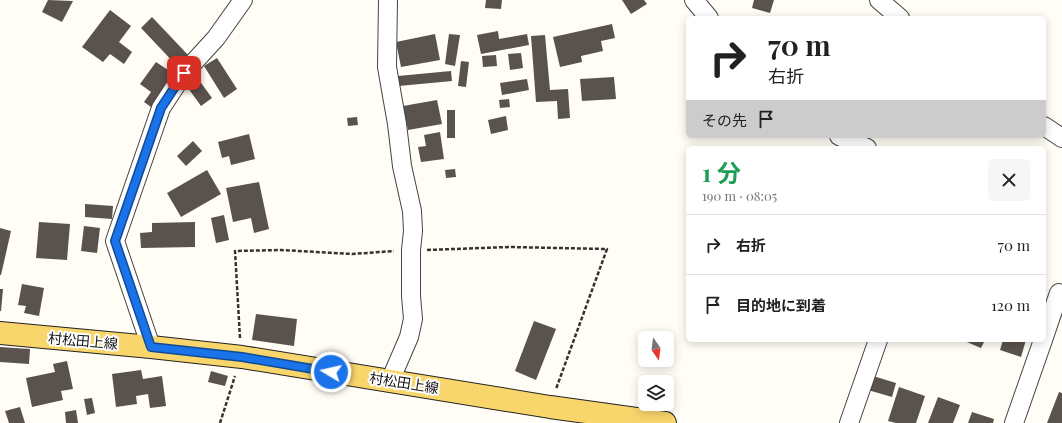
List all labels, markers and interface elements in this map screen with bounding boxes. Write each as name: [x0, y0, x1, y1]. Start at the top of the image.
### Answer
text: 70 m: [768, 26, 831, 63]
icon: right: [702, 32, 754, 84]
pin: [167, 56, 201, 90]
icon: arrive: [173, 62, 195, 84]
text: 右折: [768, 64, 804, 88]
icon: arrive: [755, 108, 777, 130]
text: その先: [702, 110, 747, 130]
text: 1 分: [702, 156, 741, 188]
button: close: [988, 159, 1030, 201]
text: 190 m · 08:05: [702, 187, 777, 204]
icon: right: [702, 234, 724, 256]
text: 右折: [736, 235, 766, 255]
text: 70 m: [998, 235, 1030, 255]
icon: arrive: [702, 294, 724, 316]
text: 目的地に到着: [736, 295, 826, 315]
text: 120 m: [991, 295, 1030, 315]
street label: 村松田上線: [47, 328, 119, 353]
north arrow: [638, 331, 674, 367]
map controls: [638, 331, 674, 411]
position arrow: [310, 351, 352, 393]
street label: 村松田上線: [368, 368, 440, 397]
button: layers: [638, 375, 674, 411]

